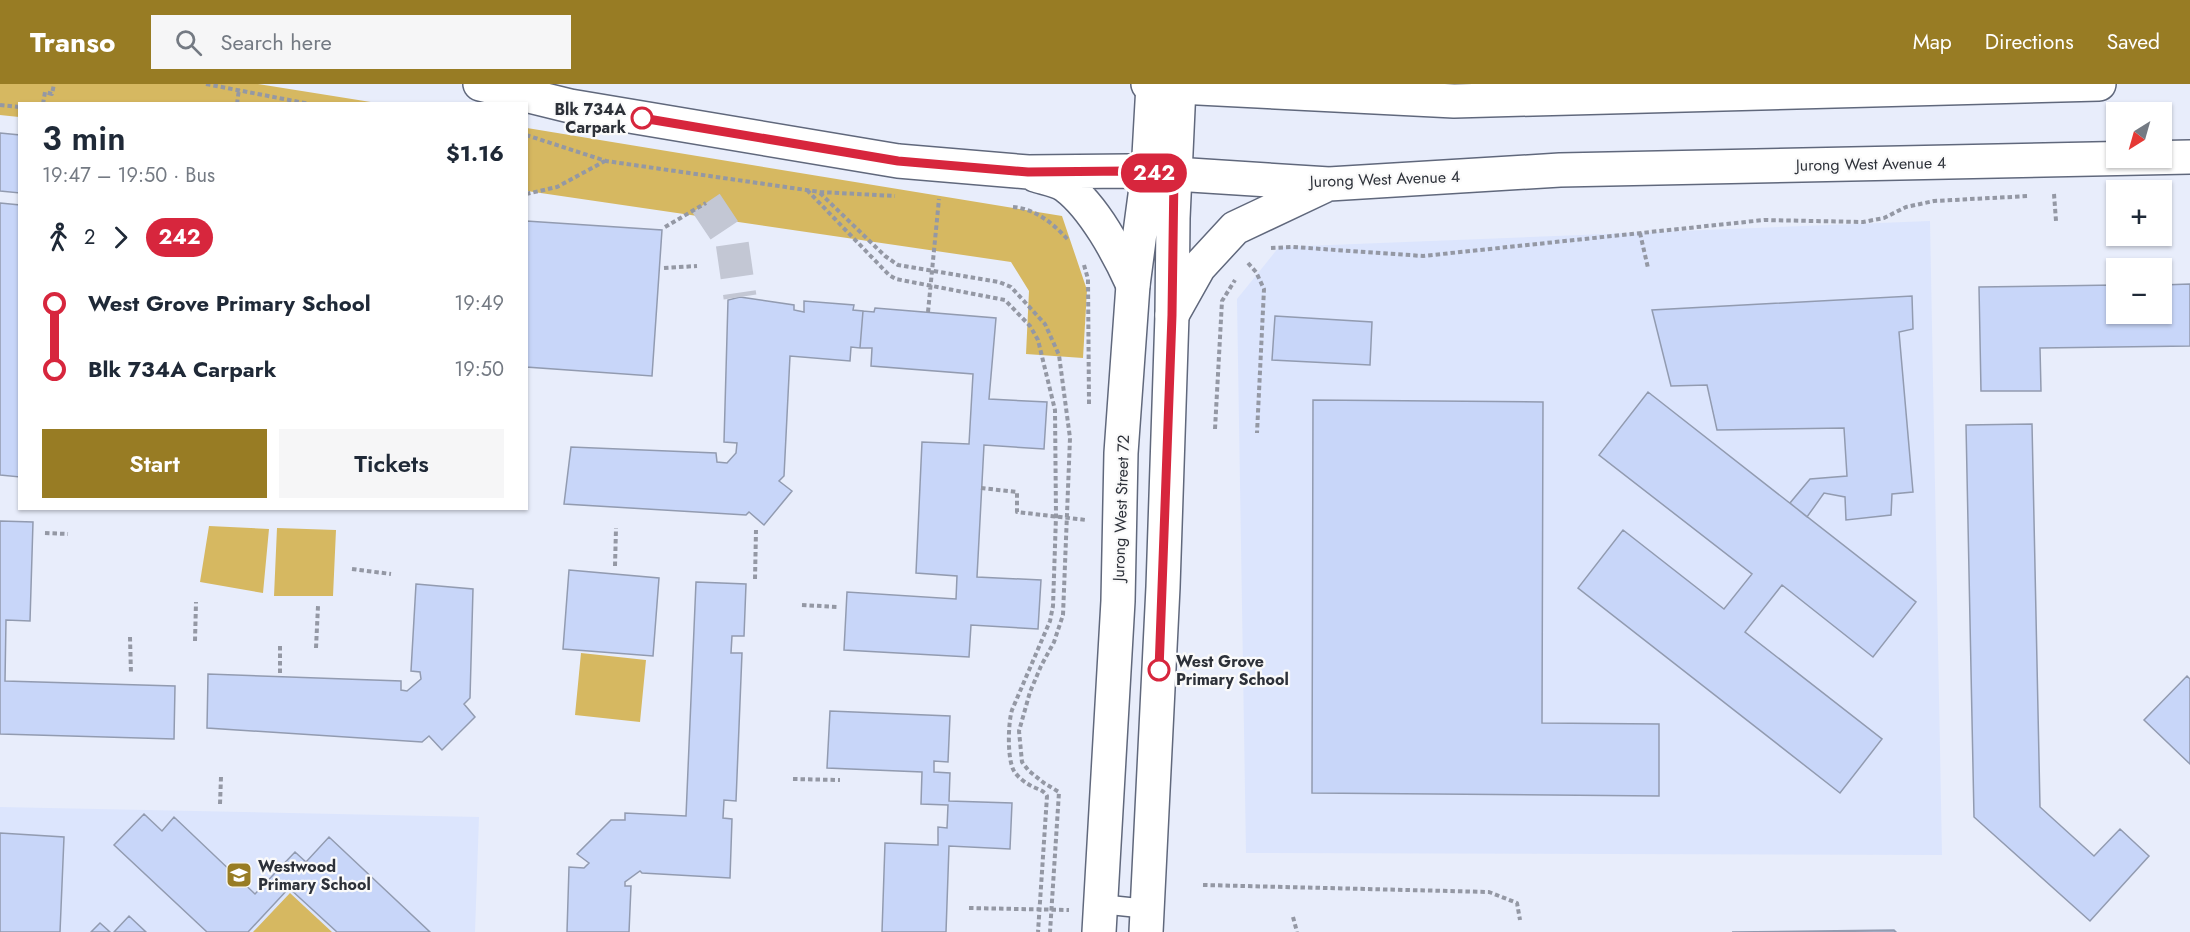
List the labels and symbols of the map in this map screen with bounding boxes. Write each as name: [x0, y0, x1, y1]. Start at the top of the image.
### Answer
place label: Blk 734A Carpark: [555, 98, 627, 139]
north arrow: [2106, 102, 2172, 168]
marker: Blk 734A Carpark: [631, 107, 653, 129]
street label: Jurong West Avenue 4: [1794, 151, 1946, 177]
line badge: 242: [1120, 154, 1188, 193]
street label: Jurong West Avenue 4: [1307, 165, 1461, 193]
street label: Jurong West Street 72: [1107, 434, 1135, 584]
place label: West Grove Primary School: [1176, 650, 1289, 691]
marker: West Grove Primary School: [1148, 659, 1170, 681]
place label: Westwood Primary School: [258, 855, 371, 896]
school or university icon: Westwood Primary School: [224, 860, 254, 890]

